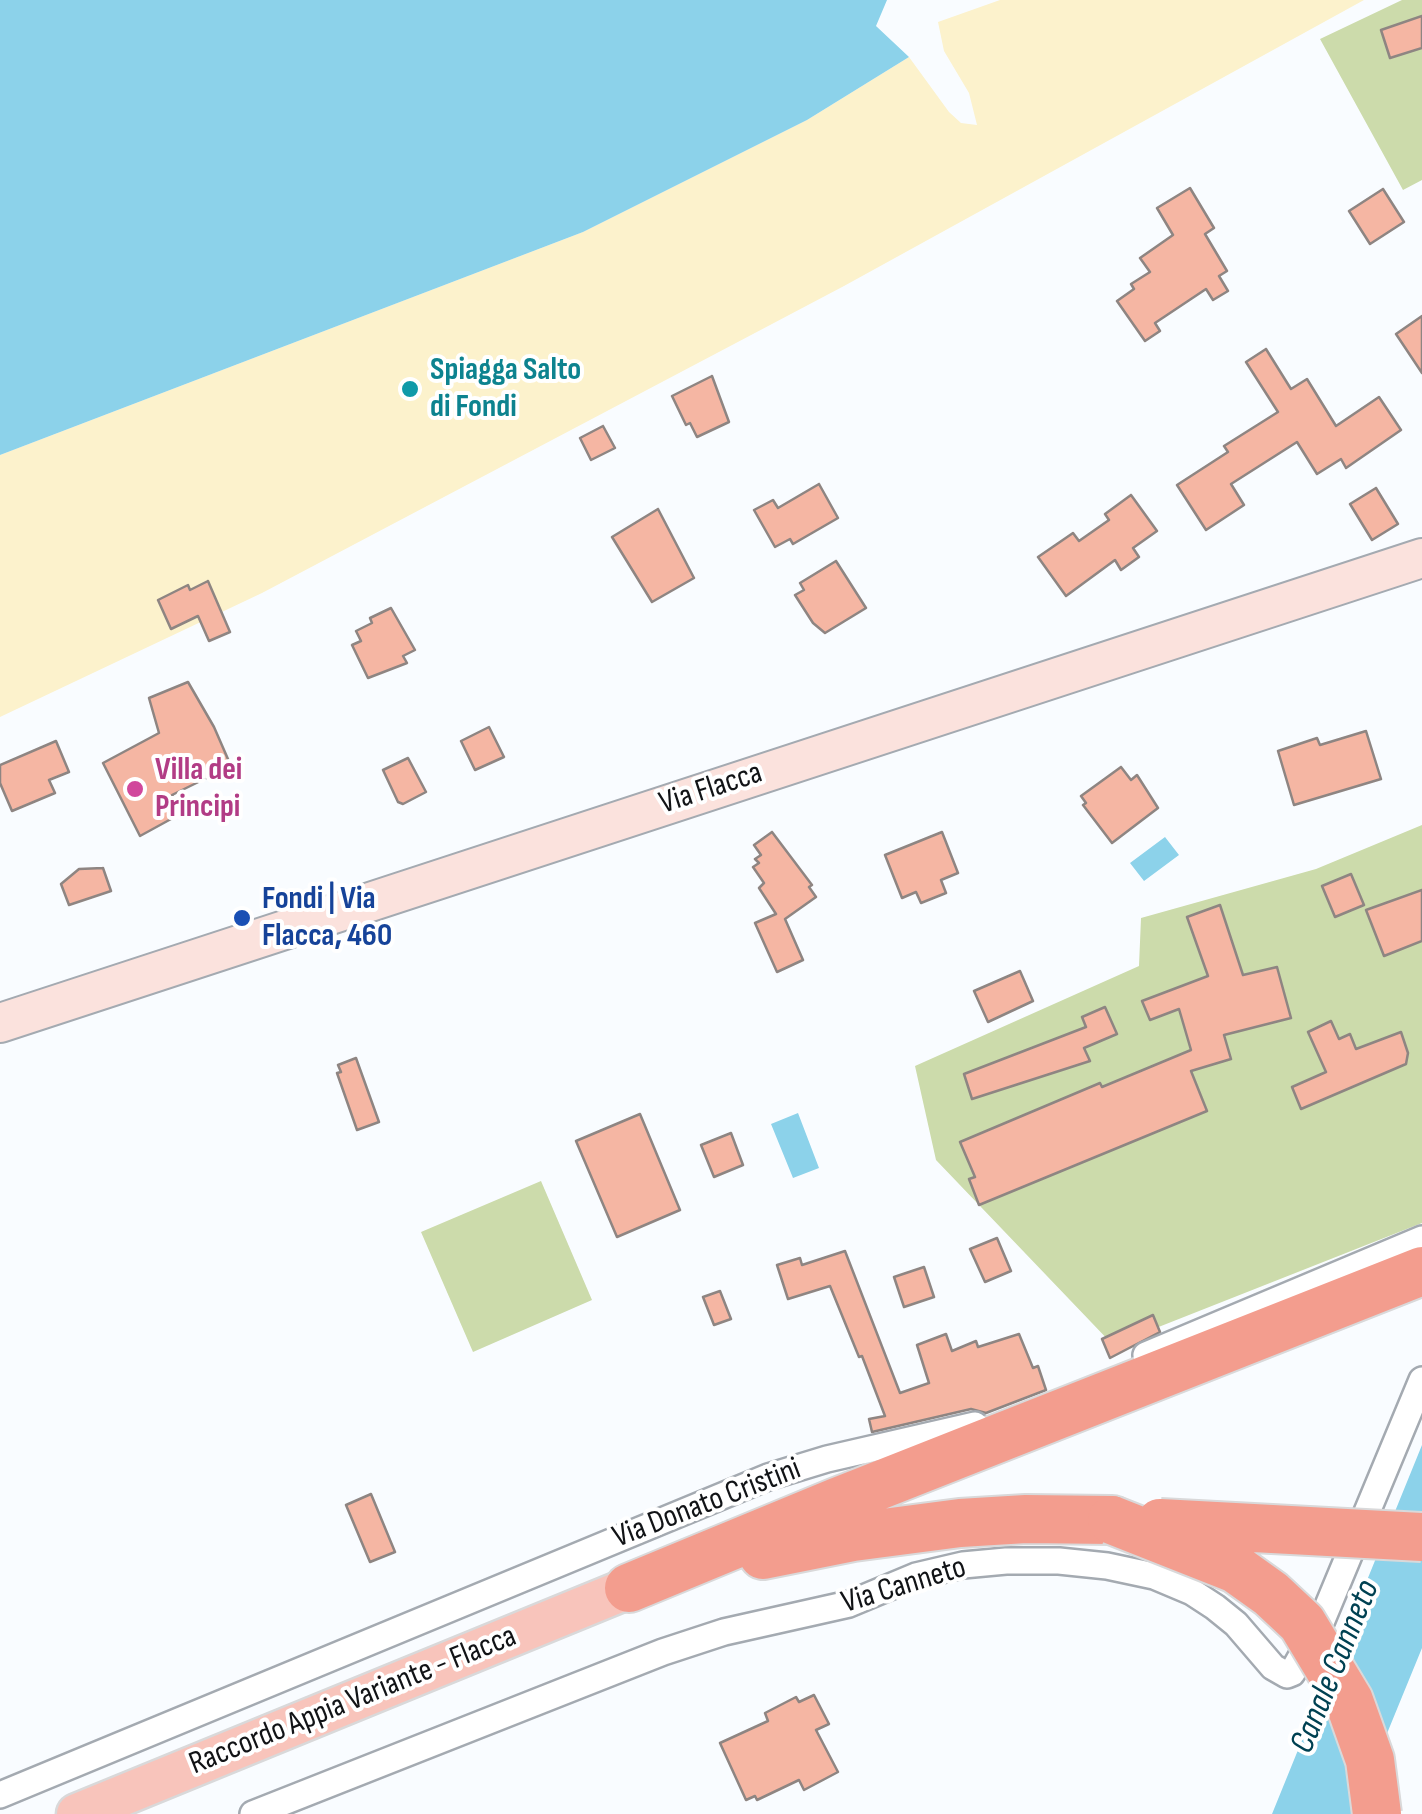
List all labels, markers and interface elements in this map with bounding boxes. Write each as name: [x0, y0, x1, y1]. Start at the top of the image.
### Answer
place label: Spiagga Salto di Fondi: [430, 352, 581, 427]
marker: Spiagga Salto di Fondi: [399, 378, 421, 400]
place label: Villa dei Principi: [155, 752, 242, 827]
street label: Via Flacca: [655, 754, 767, 824]
marker: Villa dei Principi: [124, 778, 146, 800]
place label: Fondi | Via Flacca, 460: [262, 881, 392, 956]
marker: Fondi | Via Flacca, 460: [231, 907, 253, 929]
street label: Via Donato Cristini: [608, 1451, 806, 1557]
street label: Via Canneto: [837, 1549, 971, 1623]
water label: Canale Canneto: [1282, 1574, 1390, 1760]
street label: Raccordo Appia Variante - Flacca: [184, 1618, 522, 1784]

